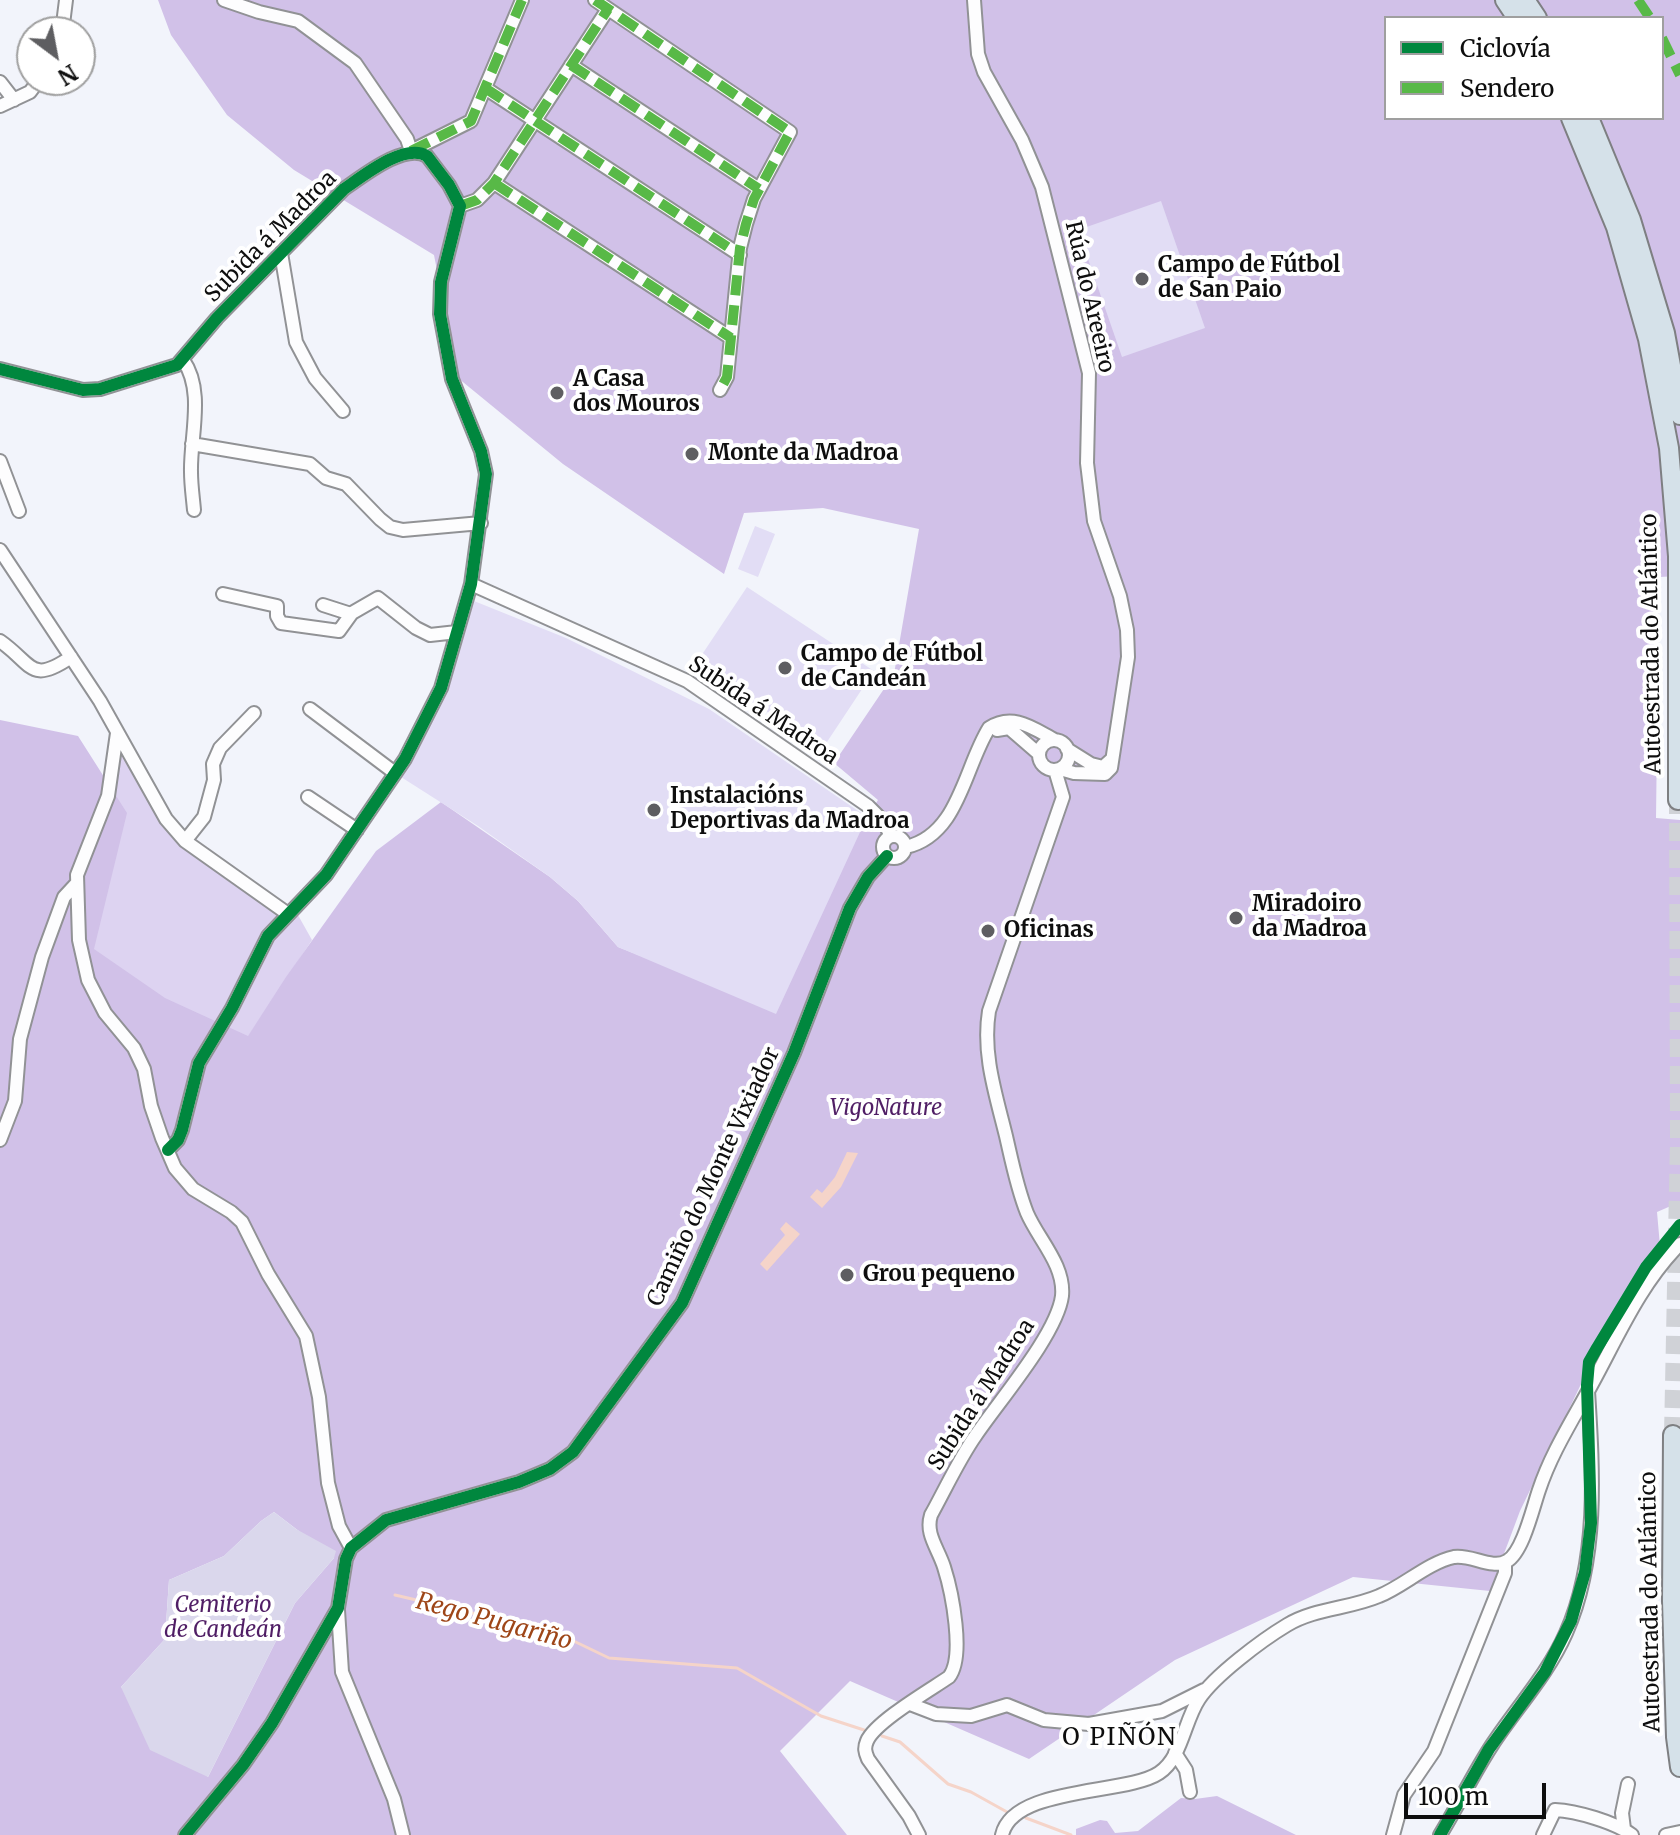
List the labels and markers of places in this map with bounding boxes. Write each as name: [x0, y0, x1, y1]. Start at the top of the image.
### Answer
place label: Campo de Fútbol de San Paio: [1158, 253, 1340, 304]
marker: Campo de Fútbol de San Paio: [1133, 270, 1151, 288]
place label: A Casa dos Mouros: [573, 367, 700, 418]
marker: A Casa dos Mouros: [548, 384, 566, 402]
place label: Monte da Madroa: [708, 441, 899, 467]
marker: Monte da Madroa: [683, 445, 701, 463]
place label: Campo de Fútbol de Candeán: [801, 642, 983, 694]
marker: Campo de Fútbol de Candeán: [776, 659, 794, 677]
place label: Instalacións Deportivas da Madroa: [670, 784, 909, 836]
marker: Instalacións Deportivas da Madroa: [645, 801, 663, 819]
place label: Miradoiro da Madroa: [1252, 892, 1367, 944]
marker: Miradoiro da Madroa: [1227, 909, 1245, 927]
place label: Oficinas: [1004, 918, 1094, 944]
marker: Oficinas: [979, 922, 997, 940]
place label: Grou pequeno: [863, 1262, 1015, 1288]
marker: Grou pequeno: [838, 1266, 856, 1284]

